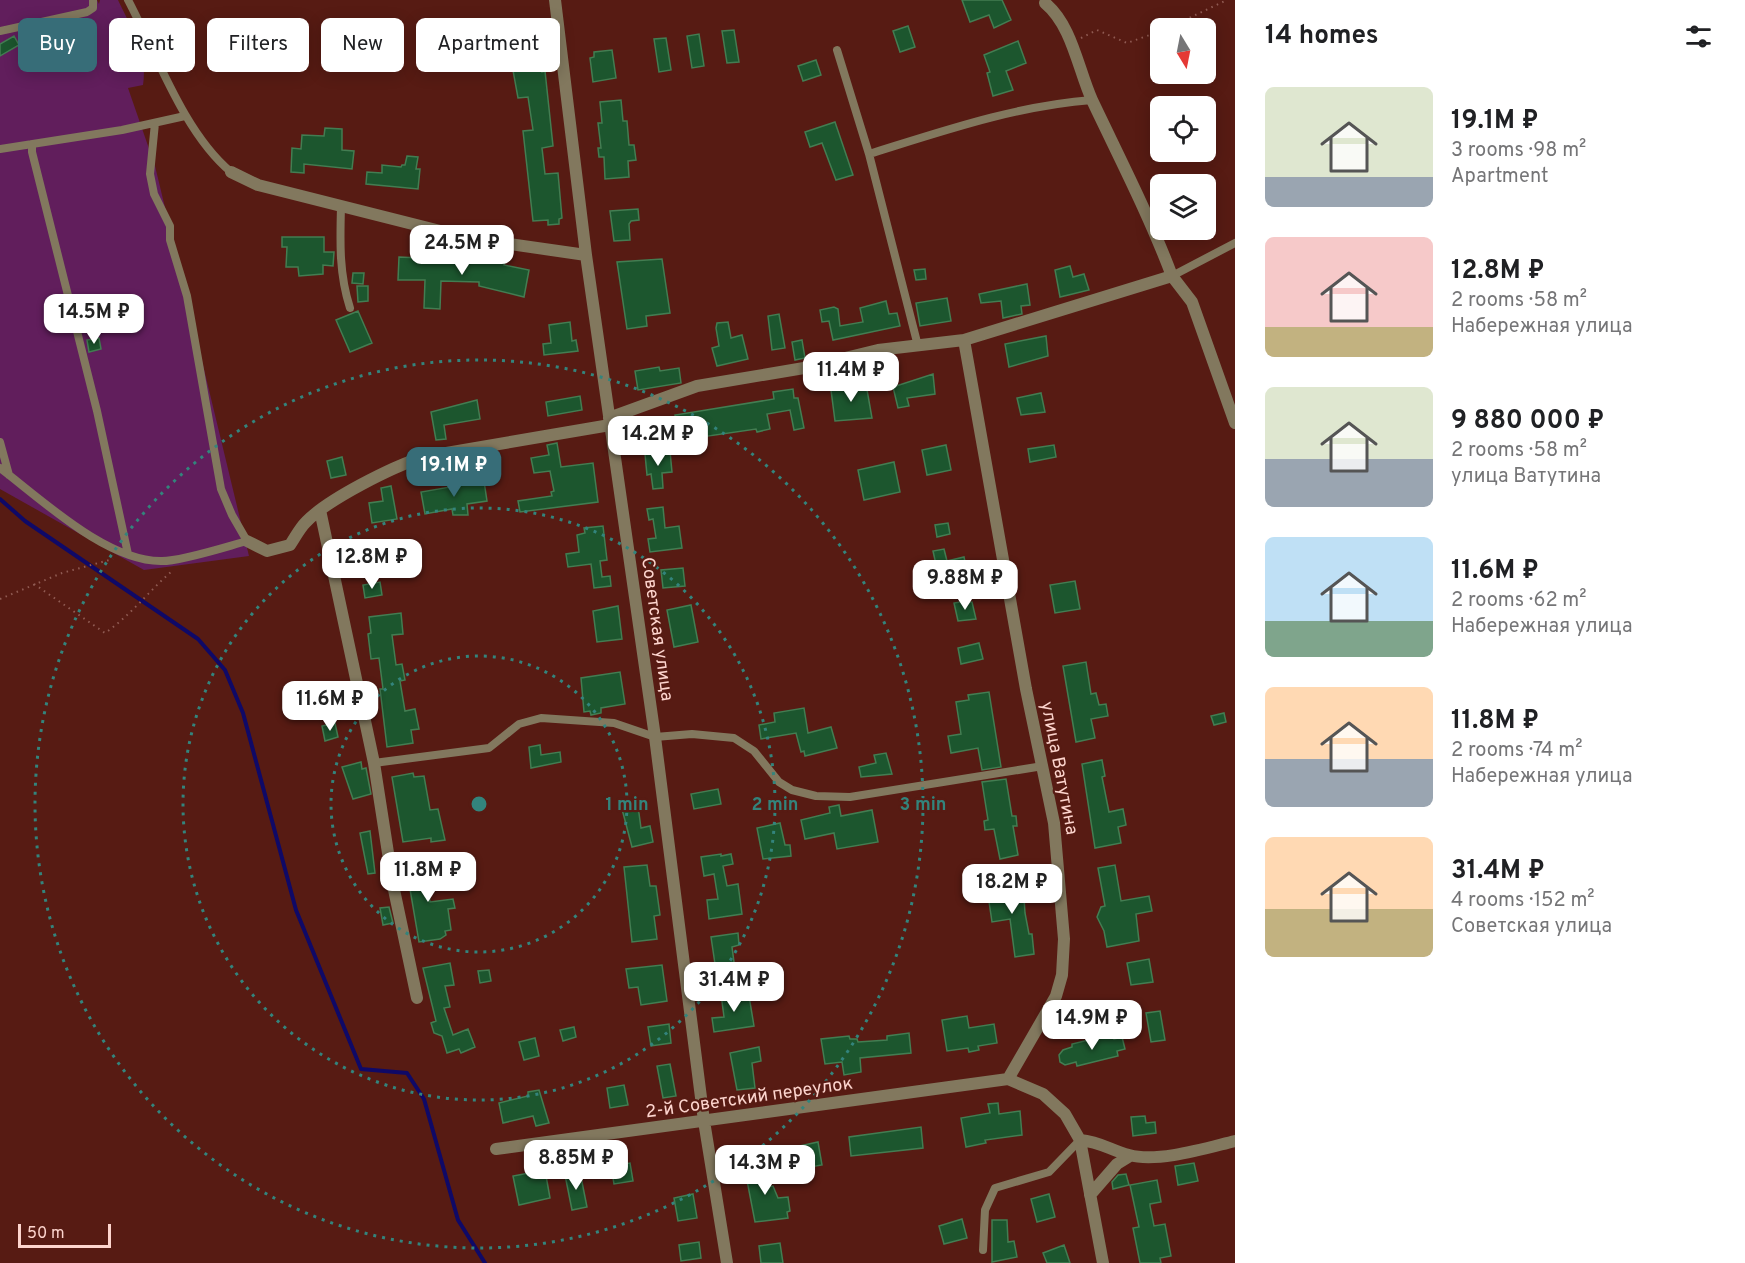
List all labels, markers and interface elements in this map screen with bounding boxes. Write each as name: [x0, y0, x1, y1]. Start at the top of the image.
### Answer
chip: Buy: [18, 18, 97, 72]
chip: Rent: [109, 18, 195, 72]
chip: Filters: [207, 18, 309, 72]
chip: New: [321, 18, 404, 72]
chip: Apartment: [416, 18, 560, 72]
north arrow: [1150, 18, 1216, 84]
map controls: [1150, 18, 1216, 240]
text: 14 homes: [1265, 20, 1379, 53]
icon: filters: [1682, 20, 1715, 53]
button: locate: [1150, 96, 1216, 162]
text: 19.1M ₽: [1451, 105, 1539, 138]
icon: home: [1313, 111, 1385, 183]
text: 3 rooms · 98 m²: [1451, 138, 1586, 164]
text: Apartment: [1451, 164, 1549, 190]
button: layers: [1150, 174, 1216, 240]
pin: 24.5M ₽: [407, 225, 517, 276]
text: 24.5M ₽: [424, 231, 500, 257]
text: 12.8M ₽: [1451, 255, 1545, 288]
icon: home: [1313, 261, 1385, 333]
text: 2 rooms · 58 m²: [1451, 288, 1587, 314]
pin: 14.5M ₽: [39, 294, 149, 345]
text: 14.5M ₽: [58, 300, 130, 326]
text: Набережная улица: [1451, 314, 1633, 340]
pin: 11.4M ₽: [796, 352, 906, 403]
text: 11.4M ₽: [817, 358, 885, 384]
text: 9 880 000 ₽: [1451, 405, 1604, 438]
icon: home: [1313, 411, 1385, 483]
pin: 14.2M ₽: [603, 416, 713, 467]
text: 14.2M ₽: [622, 422, 694, 448]
text: 2 rooms · 58 m²: [1451, 438, 1587, 464]
pin: 19.1M ₽: [399, 447, 509, 498]
text: 19.1M ₽: [420, 453, 488, 479]
text: улица Ватутина: [1451, 464, 1601, 490]
pin: 12.8M ₽: [317, 539, 427, 590]
text: 12.8M ₽: [336, 545, 408, 571]
text: 11.6M ₽: [1451, 555, 1539, 588]
street label: Советская улица: [635, 556, 678, 703]
pin: 9.88M ₽: [910, 560, 1020, 611]
icon: home: [1313, 561, 1385, 633]
text: 9.88M ₽: [927, 566, 1003, 592]
text: 2 rooms · 62 m²: [1451, 588, 1587, 614]
text: Набережная улица: [1451, 614, 1633, 640]
pin: 11.6M ₽: [275, 681, 385, 732]
text: 11.6M ₽: [296, 687, 364, 713]
street label: улица Ватутина: [1034, 700, 1083, 837]
text: 11.8M ₽: [1451, 705, 1539, 738]
icon: home: [1313, 711, 1385, 783]
text: 2 rooms · 74 m²: [1451, 738, 1582, 764]
text: Набережная улица: [1451, 764, 1633, 790]
centre of rings: [469, 794, 489, 814]
text: 1 min: [605, 794, 649, 817]
text: 2 min: [751, 794, 799, 817]
text: 3 min: [900, 794, 946, 817]
pin: 11.8M ₽: [373, 852, 483, 903]
text: 31.4M ₽: [1451, 855, 1545, 888]
text: 11.8M ₽: [394, 858, 462, 884]
icon: home: [1313, 861, 1385, 933]
pin: 18.2M ₽: [957, 864, 1067, 915]
text: 18.2M ₽: [976, 870, 1048, 896]
text: 4 rooms · 152 m²: [1451, 888, 1595, 914]
text: Советская улица: [1451, 914, 1612, 940]
pin: 31.4M ₽: [679, 962, 789, 1013]
text: 31.4M ₽: [698, 968, 770, 994]
pin: 14.9M ₽: [1037, 1000, 1147, 1051]
text: 14.9M ₽: [1056, 1006, 1128, 1032]
street label: 2-й Советский переулок: [644, 1073, 854, 1124]
pin: 8.85M ₽: [521, 1140, 631, 1191]
pin: 14.3M ₽: [710, 1145, 820, 1196]
text: 8.85M ₽: [538, 1146, 614, 1172]
text: 14.3M ₽: [729, 1151, 801, 1177]
scale bar: [18, 1221, 111, 1248]
text: 50 m: [27, 1224, 65, 1244]

